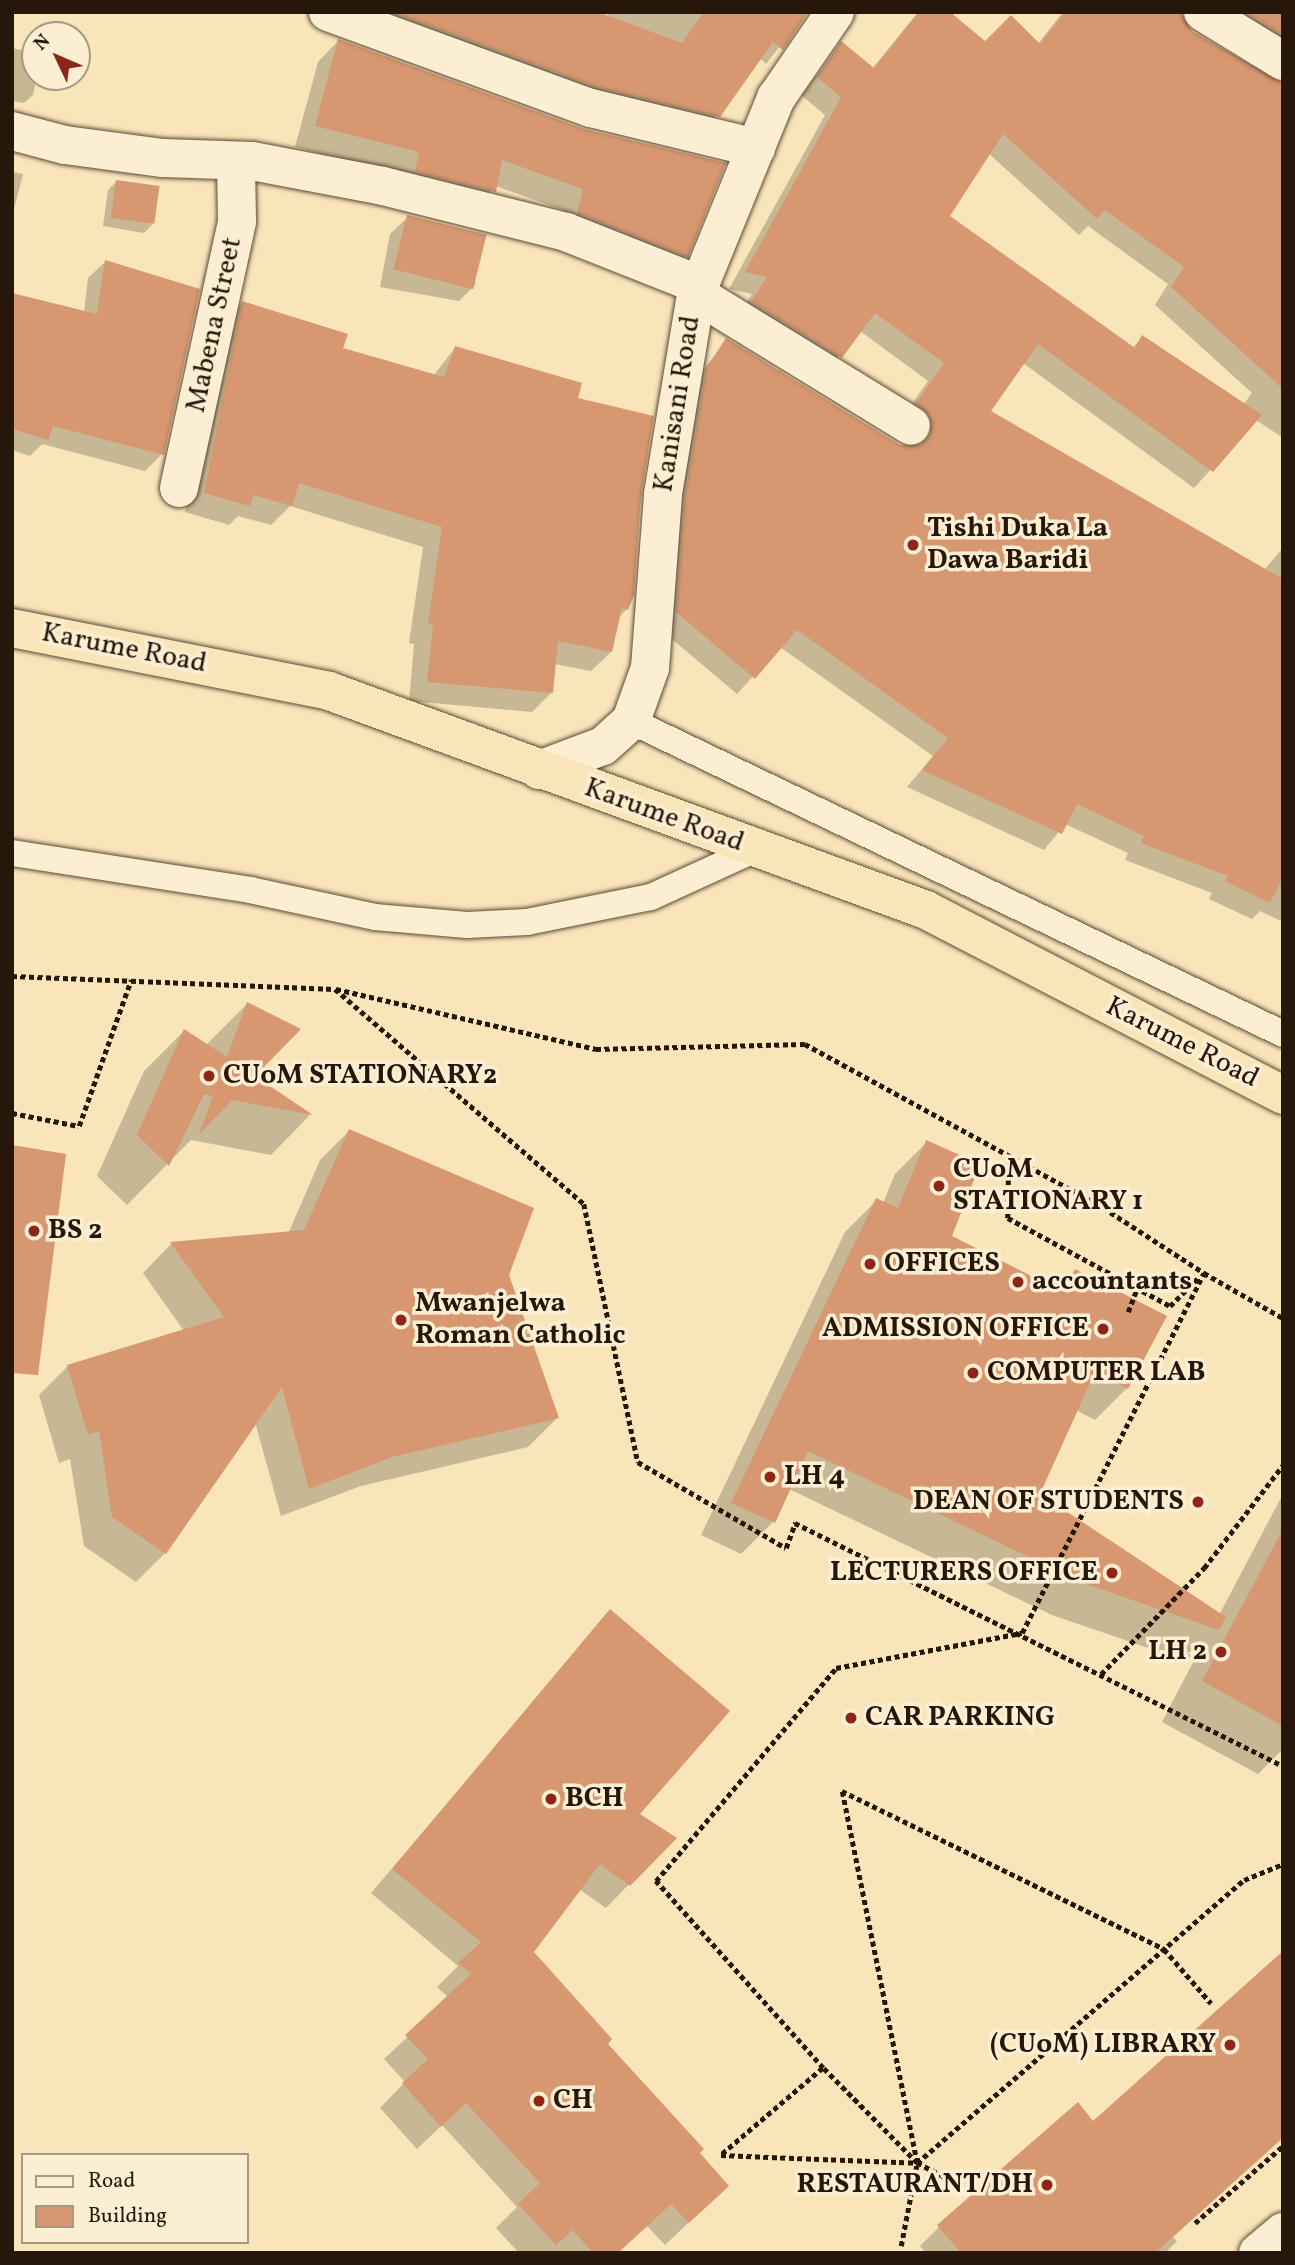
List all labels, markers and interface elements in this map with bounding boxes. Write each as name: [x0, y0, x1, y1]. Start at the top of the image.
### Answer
north arrow: [21, 21, 91, 91]
text: N: [28, 29, 56, 57]
street label: Mabena Street: [180, 234, 250, 416]
street label: Kanisani Road: [647, 313, 709, 495]
place label: Tishi Duka La Dawa Baridi: [927, 512, 1108, 578]
marker: Tishi Duka La Dawa Baridi: [905, 537, 921, 553]
street label: Karume Road: [39, 617, 209, 681]
street label: Karume Road: [580, 772, 748, 860]
street label: Karume Road: [1100, 990, 1264, 1096]
place label: CUoM STATIONARY2: [223, 1059, 497, 1093]
marker: CUoM STATIONARY2: [201, 1068, 217, 1084]
place label: CUoM STATIONARY 1: [953, 1153, 1144, 1219]
marker: CUoM STATIONARY 1: [931, 1178, 947, 1194]
place label: BS 2: [48, 1214, 103, 1248]
marker: BS 2: [26, 1223, 42, 1239]
place label: OFFICES: [884, 1247, 1000, 1281]
marker: OFFICES: [862, 1256, 878, 1272]
place label: accountants: [1032, 1265, 1192, 1299]
marker: accountants: [1010, 1274, 1026, 1290]
place label: Mwanjelwa Roman Catholic: [415, 1287, 626, 1353]
marker: Mwanjelwa Roman Catholic: [393, 1312, 409, 1328]
place label: ADMISSION OFFICE: [822, 1312, 1089, 1346]
marker: ADMISSION OFFICE: [1095, 1321, 1111, 1337]
place label: COMPUTER LAB: [987, 1356, 1205, 1390]
marker: COMPUTER LAB: [965, 1365, 981, 1381]
place label: LH 4: [784, 1460, 845, 1494]
marker: LH 4: [762, 1469, 778, 1485]
place label: DEAN OF STUDENTS: [913, 1485, 1184, 1519]
marker: DEAN OF STUDENTS: [1190, 1494, 1206, 1510]
place label: LECTURERS OFFICE: [830, 1556, 1098, 1590]
marker: LECTURERS OFFICE: [1104, 1565, 1120, 1581]
place label: LH 2: [1148, 1635, 1207, 1669]
marker: LH 2: [1213, 1644, 1229, 1660]
place label: CAR PARKING: [865, 1701, 1055, 1735]
marker: CAR PARKING: [843, 1710, 859, 1726]
place label: BCH: [565, 1782, 624, 1816]
marker: BCH: [543, 1791, 559, 1807]
place label: (CUoM) LIBRARY: [990, 2028, 1216, 2062]
marker: (CUoM) LIBRARY: [1222, 2037, 1238, 2053]
place label: CH: [553, 2084, 593, 2118]
marker: CH: [531, 2093, 547, 2109]
legend: [21, 2153, 248, 2244]
text: Road: [88, 2167, 135, 2196]
place label: RESTAURANT/DH: [797, 2168, 1033, 2202]
marker: RESTAURANT/DH: [1039, 2177, 1055, 2193]
text: Building: [88, 2202, 167, 2231]

